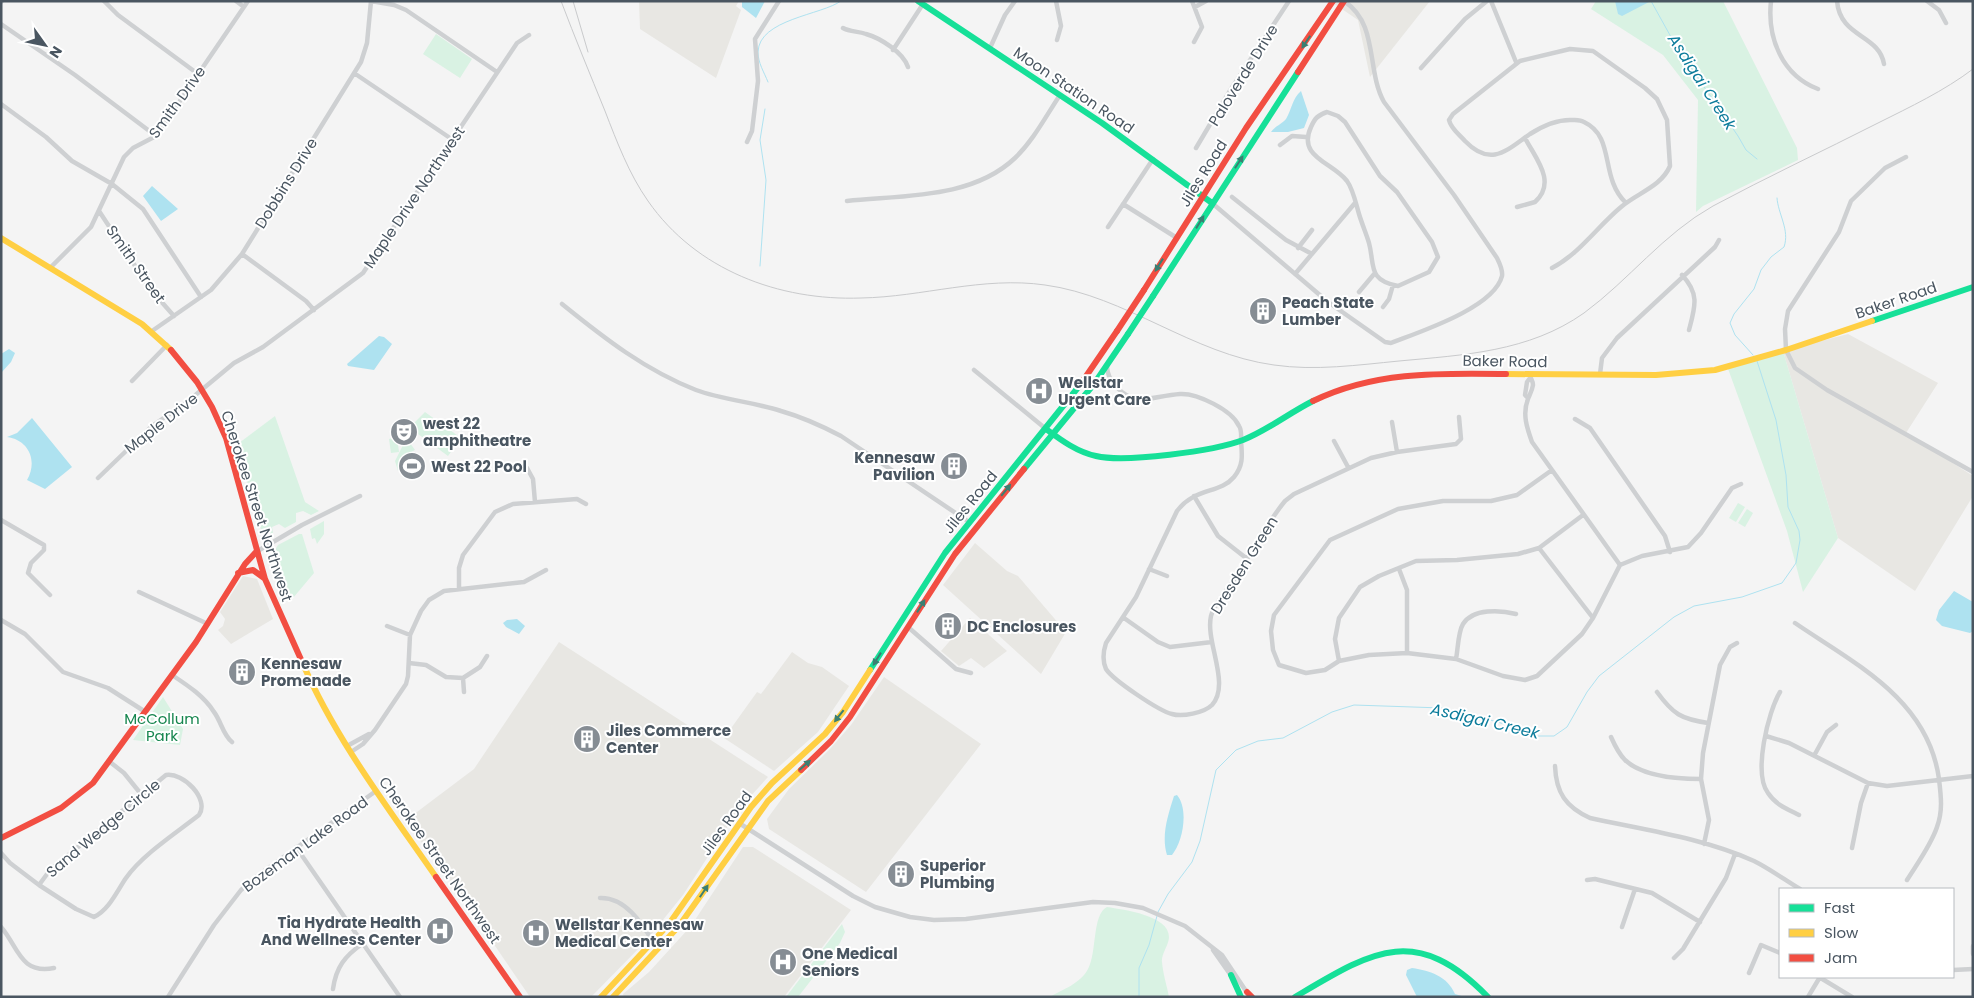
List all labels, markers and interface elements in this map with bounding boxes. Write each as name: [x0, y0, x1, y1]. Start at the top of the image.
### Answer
north arrow: [20, 20, 70, 70]
street label: Paloverde Drive: [1203, 20, 1283, 130]
water label: Asdigai Creek: [1662, 29, 1742, 135]
one-way arrow: [1301, 35, 1311, 48]
text: N: [45, 42, 67, 62]
street label: Moon Station Road: [1009, 42, 1139, 138]
street label: Smith Drive: [144, 62, 210, 142]
street label: Maple Drive Northwest: [358, 122, 470, 272]
street label: Dobbins Drive: [250, 134, 322, 232]
street label: Jiles Road: [1174, 135, 1232, 211]
one-way arrow: [1234, 156, 1244, 169]
one-way arrow: [1195, 216, 1204, 229]
street label: Smith Street: [101, 221, 171, 307]
one-way arrow: [1155, 259, 1164, 272]
street label: Baker Road: [1852, 276, 1940, 324]
place label: Peach State Lumber: [1282, 292, 1374, 330]
building icon: Peach State Lumber: [1248, 296, 1278, 326]
street label: Baker Road: [1462, 350, 1548, 372]
place label: Wellstar Urgent Care: [1058, 372, 1151, 410]
hospital icon: Wellstar Urgent Care: [1024, 376, 1054, 406]
street label: Maple Drive: [120, 388, 202, 458]
street label: Cherokee Street Northwest: [216, 408, 298, 604]
place label: west 22 amphitheatre: [423, 413, 531, 451]
theatre icon: west 22 amphitheatre: [389, 417, 419, 447]
place label: Kennesaw Pavilion: [854, 447, 935, 485]
sports icon: West 22 Pool: [397, 451, 427, 481]
building icon: Kennesaw Pavilion: [939, 451, 969, 481]
place label: West 22 Pool: [431, 456, 527, 477]
street label: Jiles Road: [938, 466, 1002, 538]
one-way arrow: [1001, 484, 1012, 497]
street label: Dresden Green: [1205, 512, 1283, 618]
one-way arrow: [916, 600, 925, 613]
building icon: DC Enclosures: [933, 611, 963, 641]
place label: DC Enclosures: [967, 616, 1076, 637]
place label: Kennesaw Promenade: [261, 653, 351, 691]
one-way arrow: [872, 653, 881, 666]
building icon: Kennesaw Promenade: [227, 657, 257, 687]
water label: Asdigai Creek: [1428, 697, 1542, 745]
park label: McCollum Park: [124, 708, 200, 746]
one-way arrow: [834, 710, 845, 723]
place label: Jiles Commerce Center: [606, 720, 731, 758]
building icon: Jiles Commerce Center: [572, 724, 602, 754]
one-way arrow: [799, 760, 811, 771]
street label: Cherokee Street Northwest: [374, 772, 506, 948]
street label: Sand Wedge Circle: [41, 774, 165, 882]
street label: Jiles Road: [695, 786, 757, 860]
street label: Bozeman Lake Road: [238, 791, 372, 897]
place label: Superior Plumbing: [920, 855, 995, 893]
building icon: Superior Plumbing: [886, 859, 916, 889]
one-way arrow: [699, 885, 709, 898]
legend: [1779, 888, 1954, 978]
text: Fast: [1824, 897, 1855, 918]
place label: Tia Hydrate Health And Wellness Center: [261, 912, 422, 950]
place label: Wellstar Kennesaw Medical Center: [555, 914, 704, 952]
hospital icon: Tia Hydrate Health And Wellness Center: [425, 916, 455, 946]
hospital icon: Wellstar Kennesaw Medical Center: [521, 918, 551, 948]
text: Slow: [1824, 922, 1859, 943]
place label: One Medical Seniors: [802, 943, 898, 981]
hospital icon: One Medical Seniors: [768, 947, 798, 977]
text: Jam: [1824, 947, 1858, 968]

